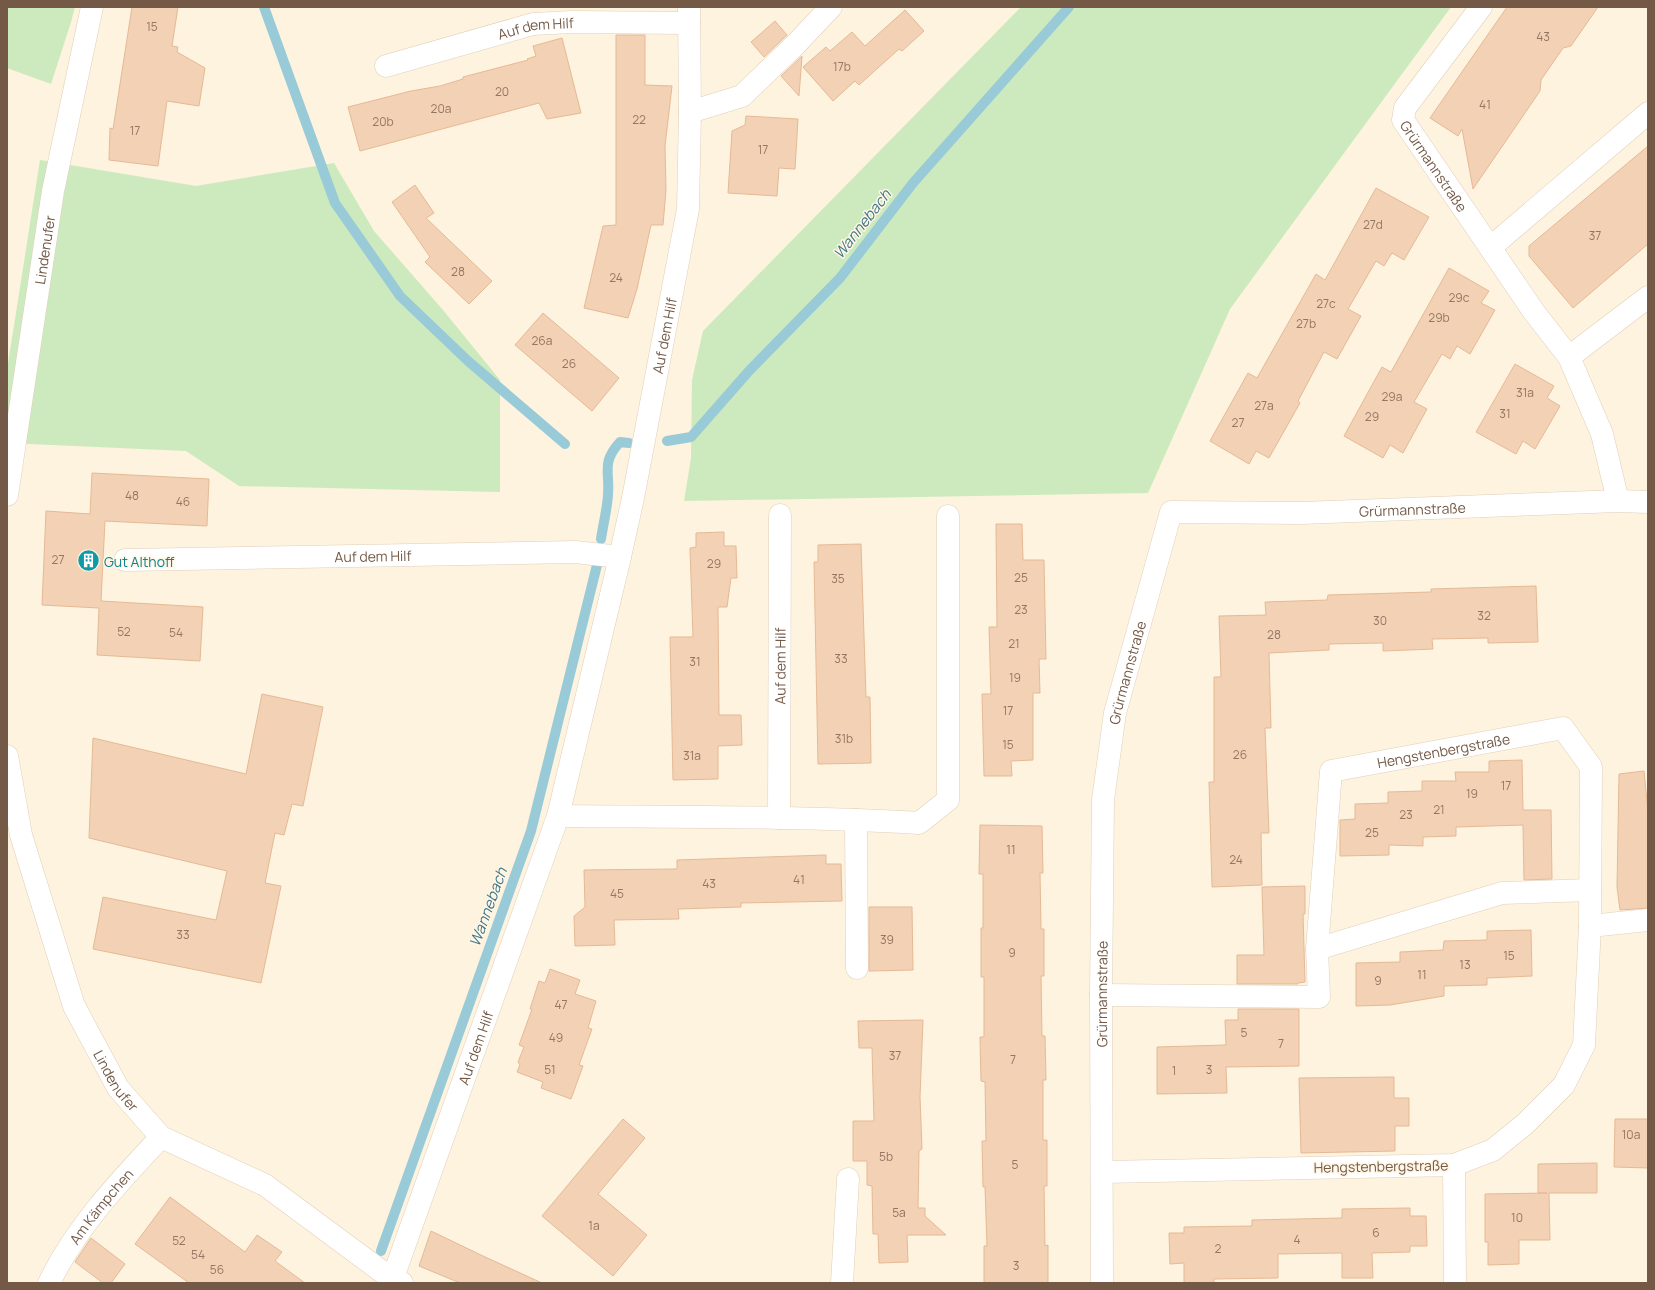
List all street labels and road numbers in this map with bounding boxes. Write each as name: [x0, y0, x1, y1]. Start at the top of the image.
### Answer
street label: Auf dem Hilf: [495, 12, 574, 43]
street label: Grürmannstraße: [1396, 116, 1472, 215]
street label: Lindenufer: [30, 214, 59, 286]
street label: Auf dem Hilf: [647, 296, 680, 375]
street label: Grürmannstraße: [1359, 497, 1466, 520]
street label: Auf dem Hilf: [334, 545, 412, 566]
street label: Grürmannstraße: [1104, 618, 1150, 725]
street label: Auf dem Hilf: [770, 627, 789, 705]
street label: Hengstenbergstraße: [1375, 729, 1512, 772]
street label: Grürmannstraße: [1091, 941, 1111, 1047]
street label: Auf dem Hilf: [453, 1008, 497, 1087]
street label: Lindenufer: [90, 1046, 143, 1115]
street label: Hengstenbergstraße: [1313, 1155, 1449, 1177]
street label: Am Kämpchen: [64, 1164, 137, 1248]

